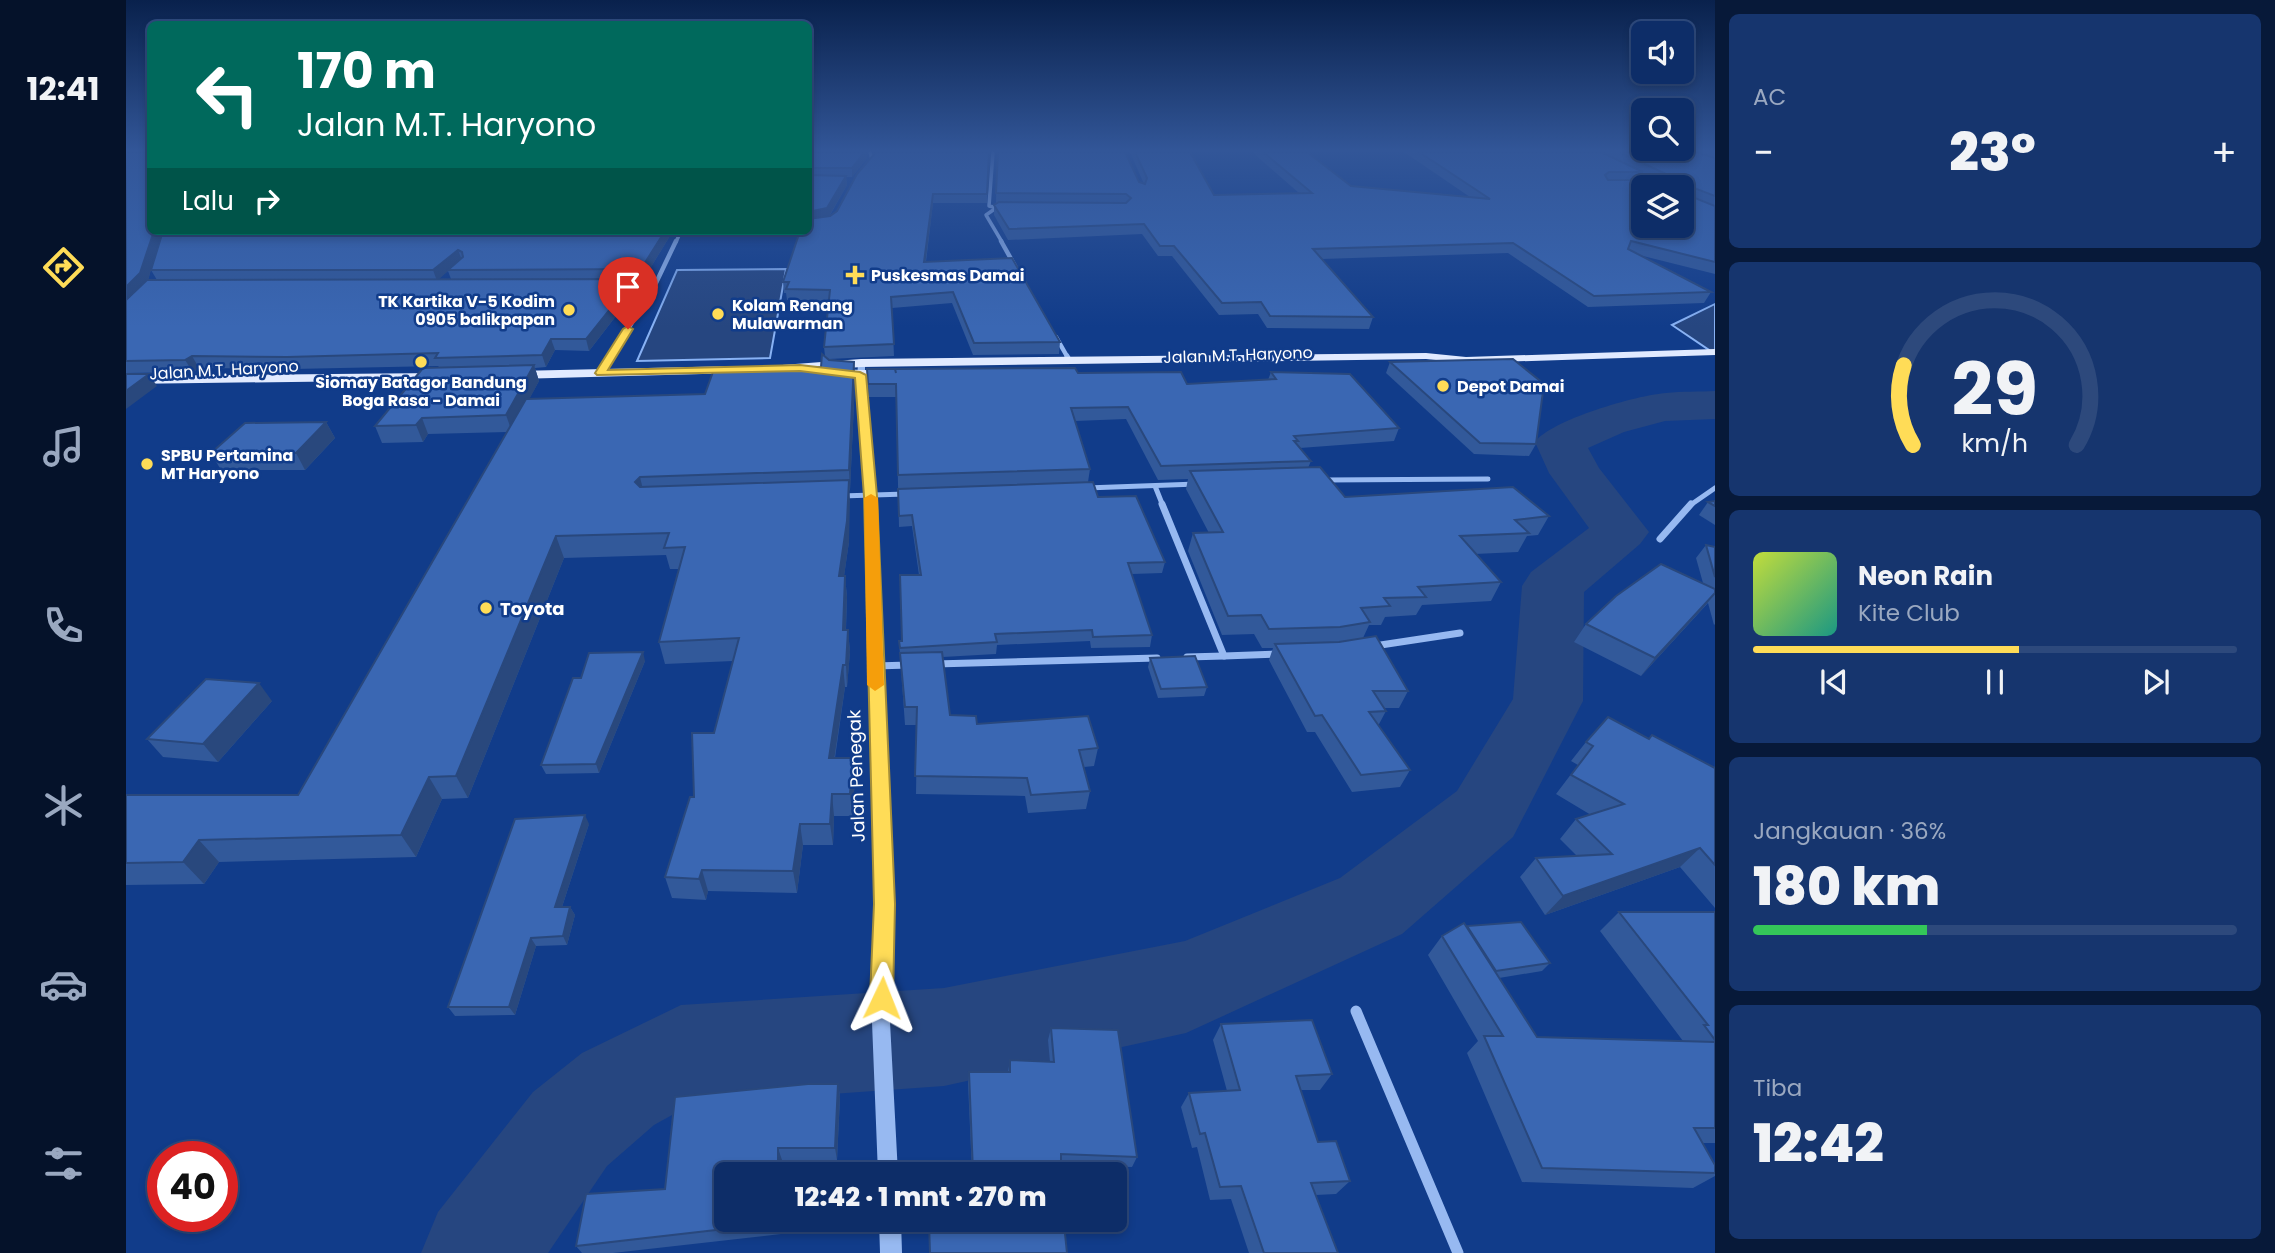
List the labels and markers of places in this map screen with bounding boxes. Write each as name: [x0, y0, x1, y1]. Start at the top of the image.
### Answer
pin: [598, 257, 658, 329]
place label: Puskesmas Damai: [871, 264, 1025, 287]
marker: Puskesmas Damai: [845, 265, 865, 285]
place label: TK Kartika V-5 Kodim 0905 balikpapan: [378, 290, 555, 331]
place label: Kolam Renang Mulawarman: [732, 294, 853, 335]
marker: TK Kartika V-5 Kodim 0905 balikpapan: [561, 302, 577, 318]
marker: Kolam Renang Mulawarman: [710, 306, 726, 322]
marker: Siomay Batagor Bandung Boga Rasa - Damai: [413, 354, 429, 370]
place label: Siomay Batagor Bandung Boga Rasa - Damai: [315, 371, 527, 412]
place label: Depot Damai: [1457, 375, 1564, 398]
marker: Depot Damai: [1435, 378, 1451, 394]
place label: SPBU Pertamina MT Haryono: [161, 444, 293, 485]
marker: SPBU Pertamina MT Haryono: [139, 456, 155, 472]
place label: Toyota: [500, 596, 564, 621]
marker: Toyota: [478, 600, 494, 616]

